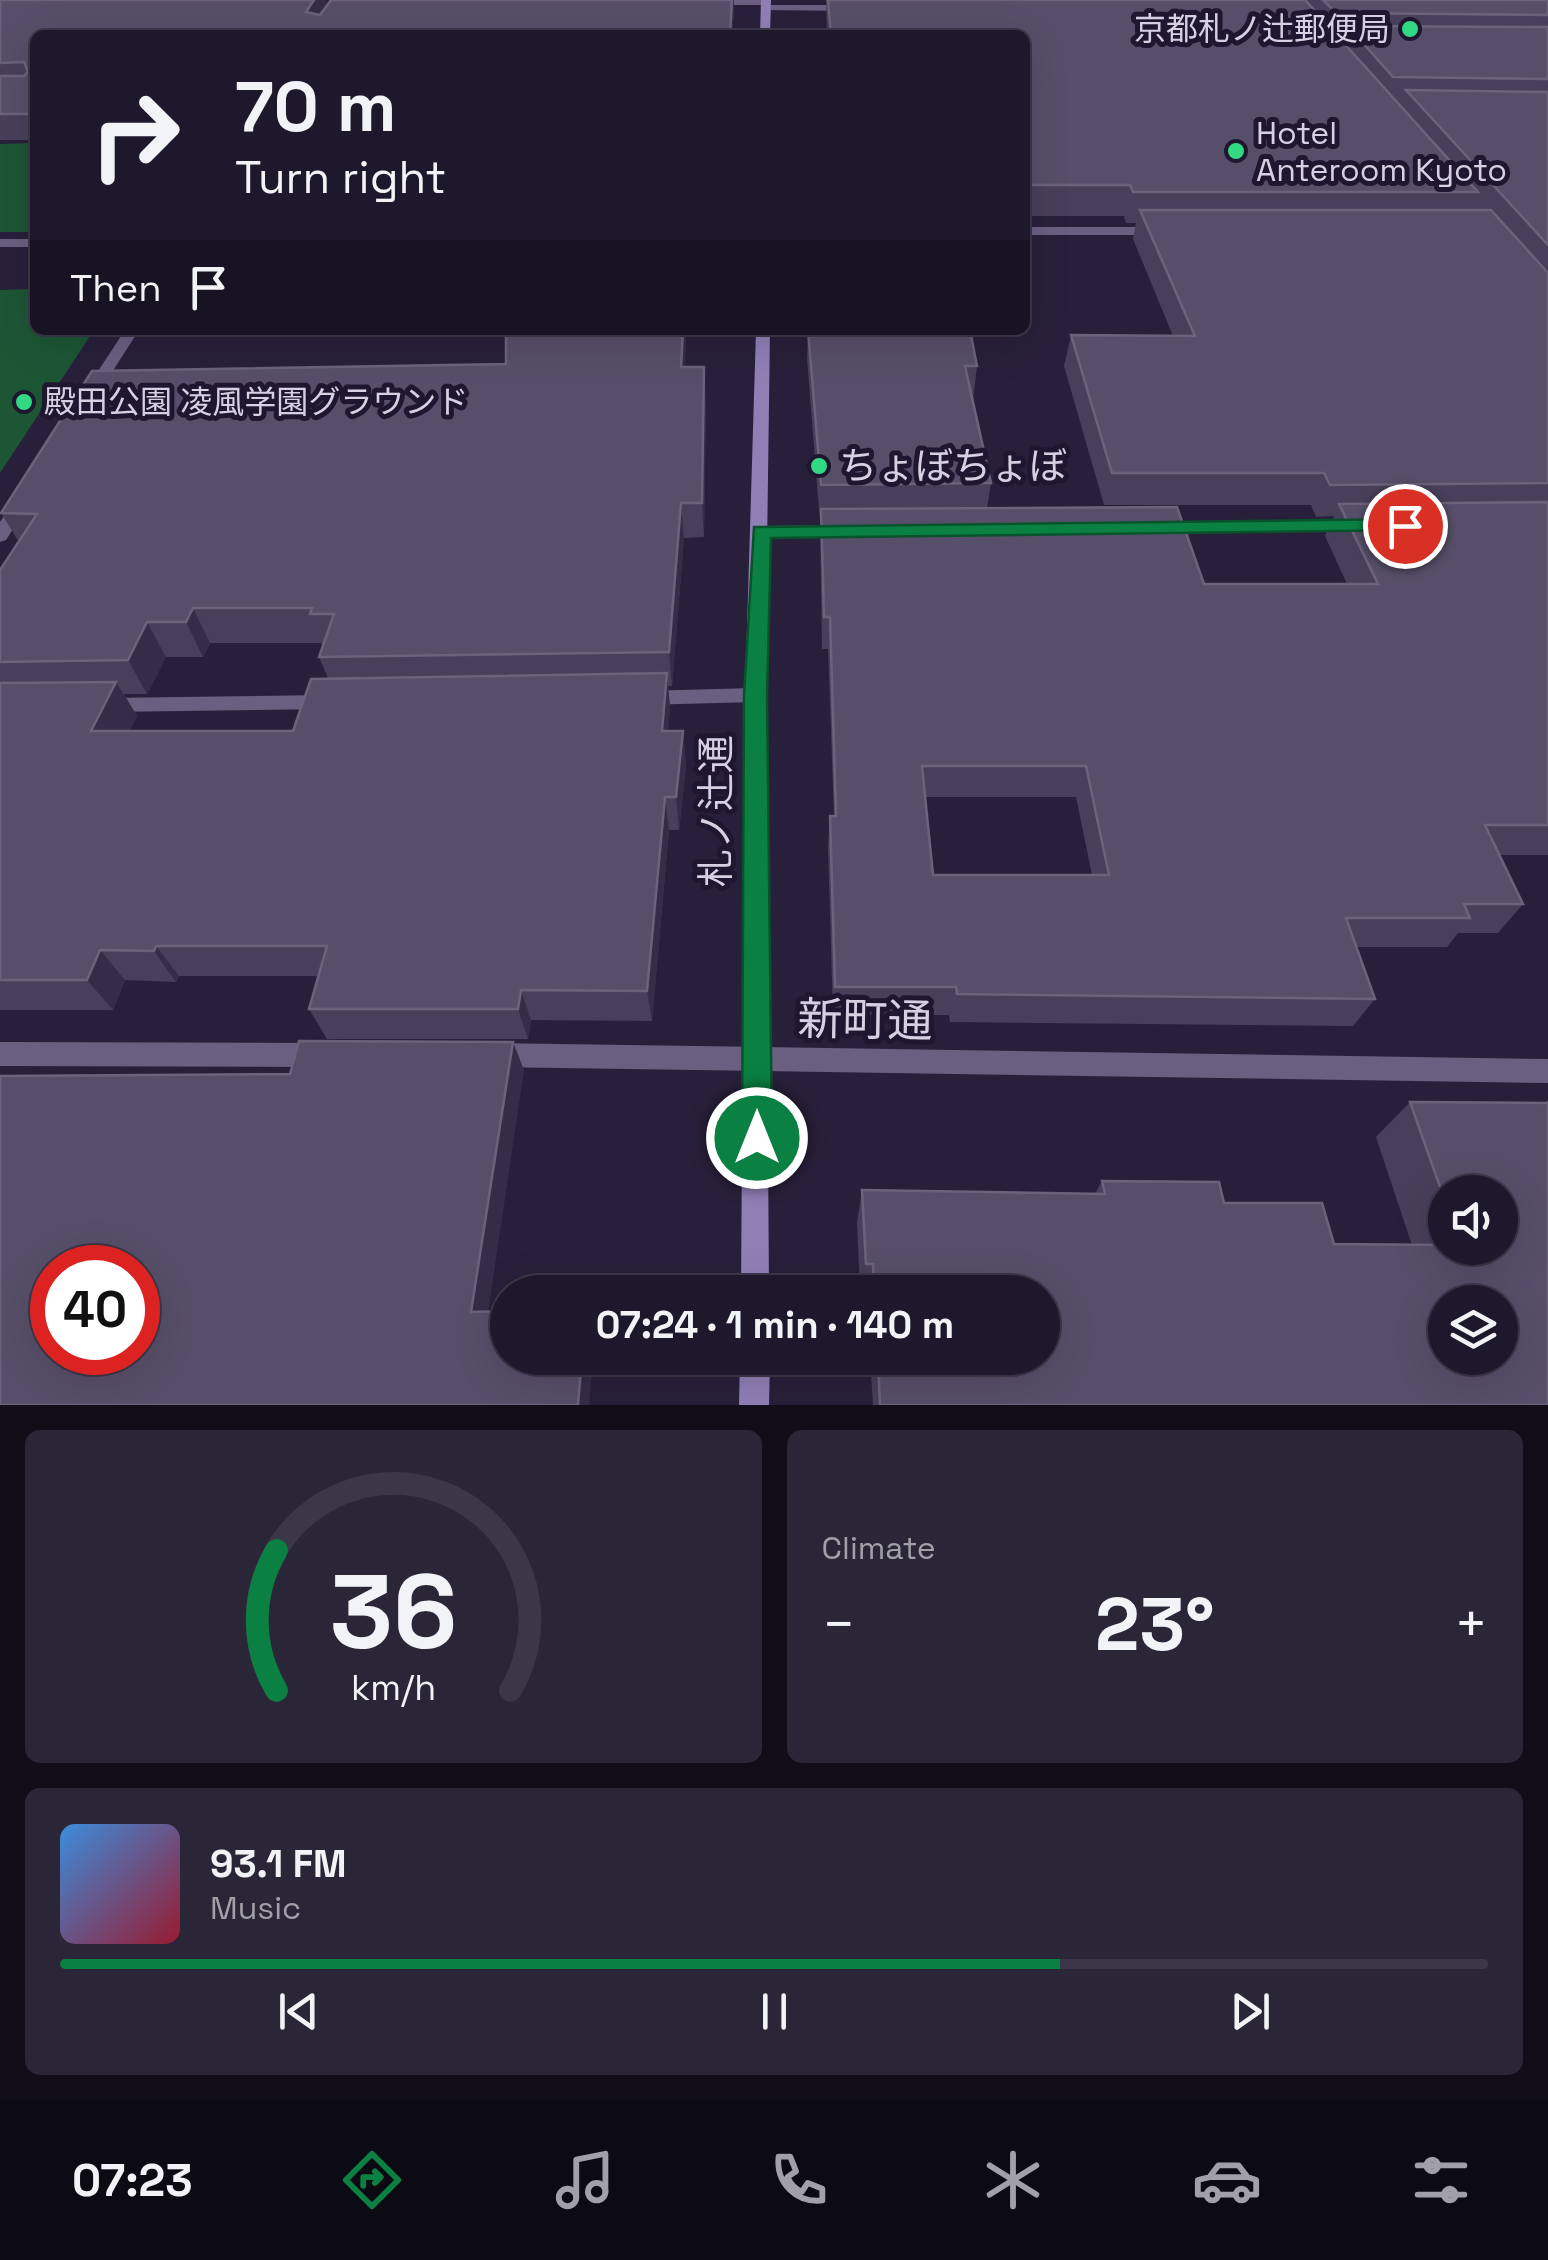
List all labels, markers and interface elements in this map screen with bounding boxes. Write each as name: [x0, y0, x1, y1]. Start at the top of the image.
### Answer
place label: 京都札ノ辻郵便局: [1134, 9, 1390, 49]
marker: 京都札ノ辻郵便局: [1399, 18, 1421, 40]
text: 70 m: [235, 62, 396, 151]
icon: right: [70, 70, 200, 200]
place label: Hotel Anteroom Kyoto: [1256, 113, 1507, 190]
marker: Hotel Anteroom Kyoto: [1225, 140, 1247, 162]
text: Turn right: [235, 149, 446, 206]
icon: arrive: [181, 260, 236, 315]
text: Then: [70, 264, 161, 312]
place label: 殿田公園 凌風学園グラウンド: [44, 382, 468, 422]
marker: 殿田公園 凌風学園グラウンド: [13, 391, 35, 413]
place label: ちょぼちょぼ: [839, 442, 1067, 490]
marker: ちょぼちょぼ: [808, 455, 830, 477]
pin: [1363, 484, 1448, 569]
icon: arrive: [1378, 499, 1433, 554]
street label: 札ノ辻通: [692, 735, 740, 887]
street label: 新町通: [797, 990, 933, 1050]
position arrow: [705, 1086, 809, 1190]
map controls: [1428, 1175, 1518, 1375]
button: sound: [1428, 1175, 1518, 1265]
speed limit sign: 40: [30, 1245, 160, 1375]
button: layers: [1428, 1285, 1518, 1375]
text: 07:24 · 1 min · 140 m: [596, 1301, 954, 1349]
text: Climate: [822, 1528, 936, 1568]
text: 36: [329, 1546, 457, 1678]
text: 23°: [1095, 1576, 1215, 1672]
text: −: [822, 1589, 856, 1659]
text: +: [1454, 1589, 1488, 1659]
text: km/h: [351, 1665, 436, 1710]
text: 93.1 FM: [210, 1840, 347, 1888]
text: Music: [210, 1888, 301, 1928]
icon: previous: [271, 1984, 326, 2039]
icon: pause: [747, 1984, 802, 2039]
icon: next: [1223, 1984, 1278, 2039]
icon: directions: [337, 2145, 407, 2215]
icon: music: [550, 2145, 620, 2215]
icon: phone: [764, 2145, 834, 2215]
icon: climate: [978, 2145, 1048, 2215]
icon: car: [1192, 2145, 1262, 2215]
icon: filters: [1406, 2145, 1476, 2215]
text: 07:23: [72, 2152, 193, 2209]

